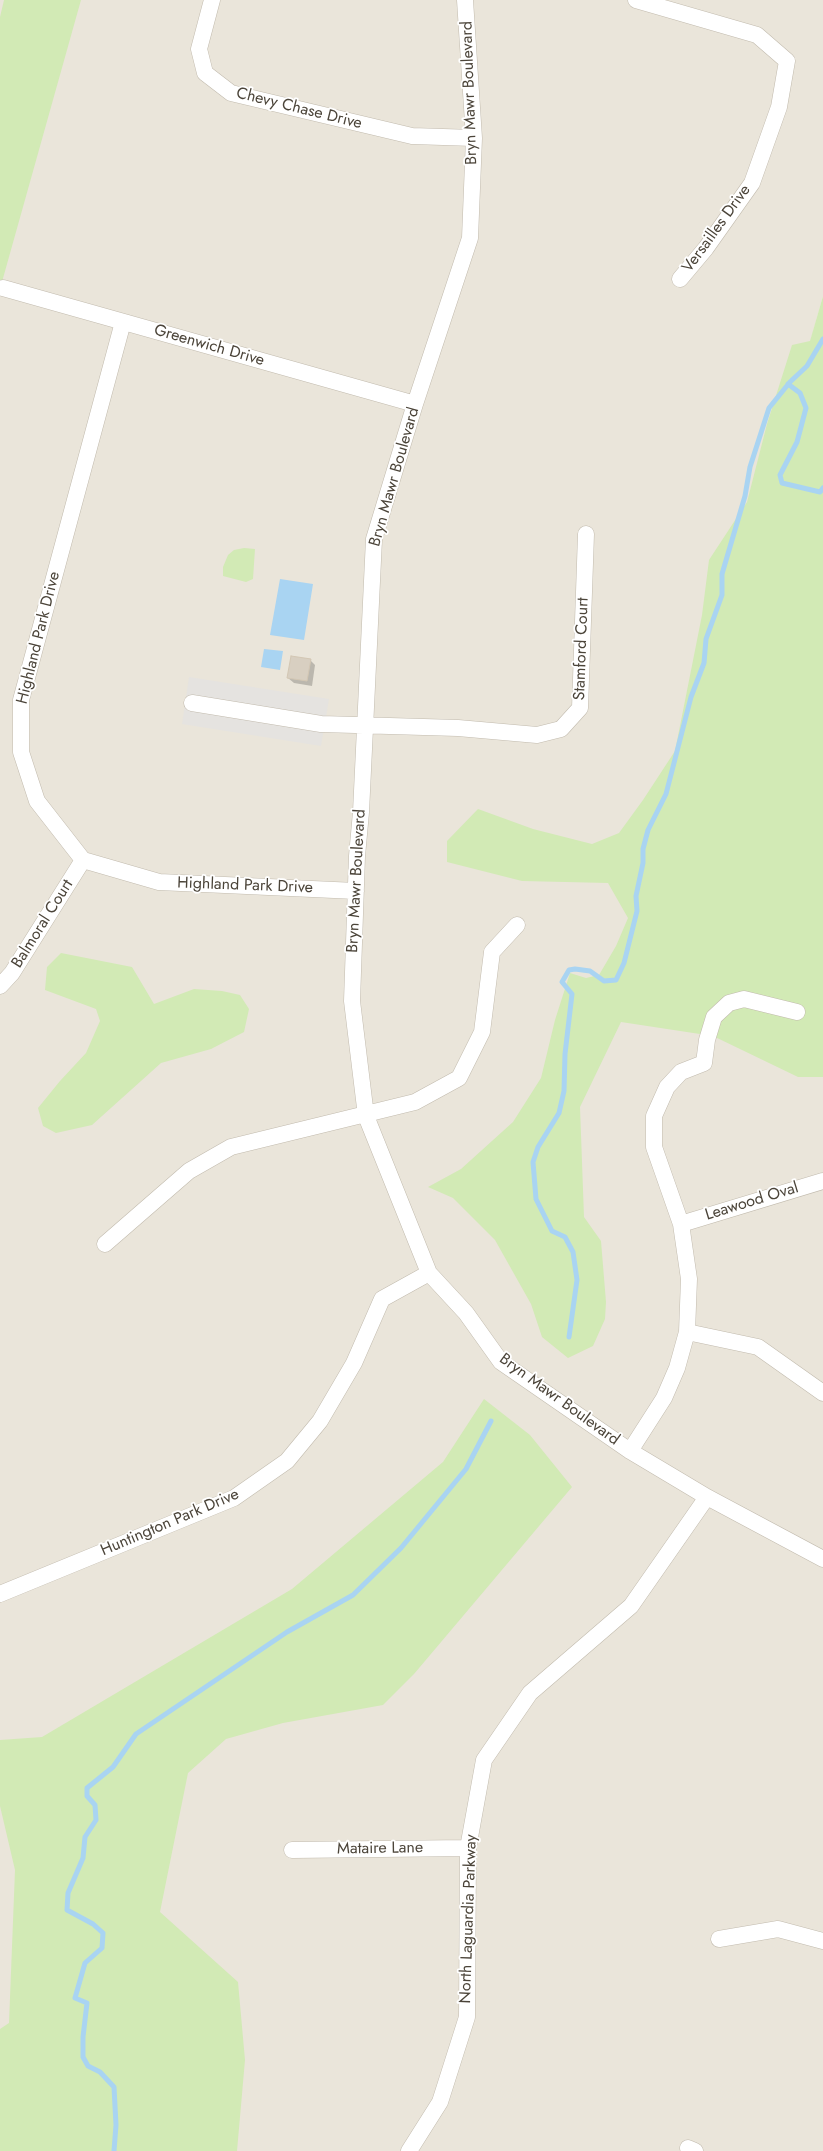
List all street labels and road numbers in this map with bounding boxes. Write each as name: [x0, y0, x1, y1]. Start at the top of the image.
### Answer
street label: Bryn Mawr Boulevard: [458, 21, 482, 165]
street label: Chevy Chase Drive: [234, 84, 364, 134]
street label: Versailles Drive: [679, 181, 755, 277]
street label: Greenwich Drive: [152, 321, 266, 371]
street label: Bryn Mawr Boulevard: [366, 405, 424, 549]
street label: Highland Park Drive: [13, 570, 65, 706]
street label: Stamford Court: [571, 597, 593, 701]
street label: Bryn Mawr Boulevard: [344, 809, 370, 953]
street label: Highland Park Drive: [177, 874, 313, 898]
street label: Balmoral Court: [8, 876, 78, 972]
street label: Leawood Oval: [703, 1179, 801, 1225]
street label: Bryn Mawr Boulevard: [495, 1350, 623, 1450]
street label: Huntington Park Drive: [98, 1485, 242, 1561]
street label: North Laguardia Parkway: [456, 1834, 482, 2004]
street label: Mataire Lane: [337, 1839, 423, 1859]

